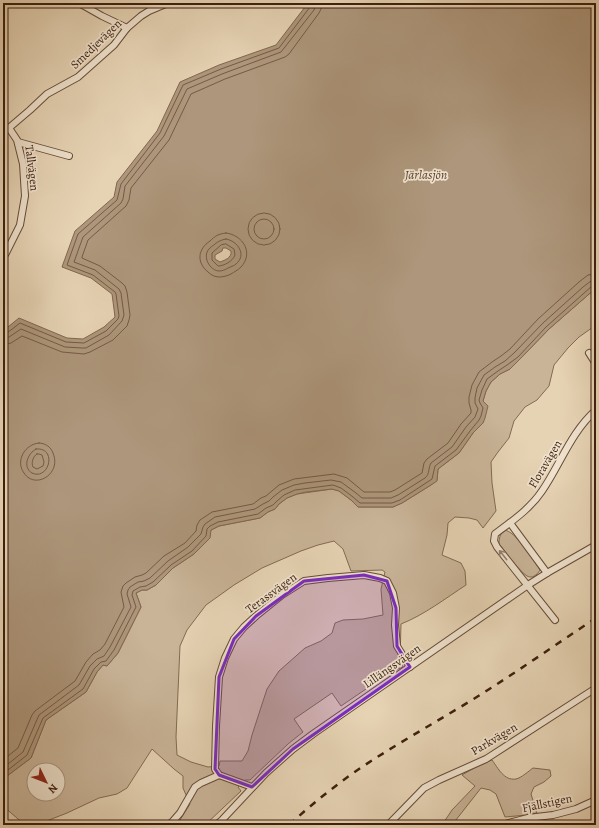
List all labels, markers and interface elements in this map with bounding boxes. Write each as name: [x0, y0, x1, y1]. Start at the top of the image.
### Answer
street label: Smedjevägen: [67, 15, 125, 72]
street label: Tallvägen: [21, 144, 43, 192]
water label: Järlasjön: [404, 166, 447, 183]
street label: Floravägen: [524, 437, 566, 491]
one-way arrow: [499, 549, 508, 560]
street label: Terassvägen: [242, 569, 300, 617]
street label: Lillängsvägen: [360, 640, 424, 692]
street label: Parkvägen: [468, 719, 520, 759]
north arrow: [26, 762, 66, 802]
text: N: [45, 780, 61, 797]
street label: Fjällstigen: [521, 790, 574, 816]

